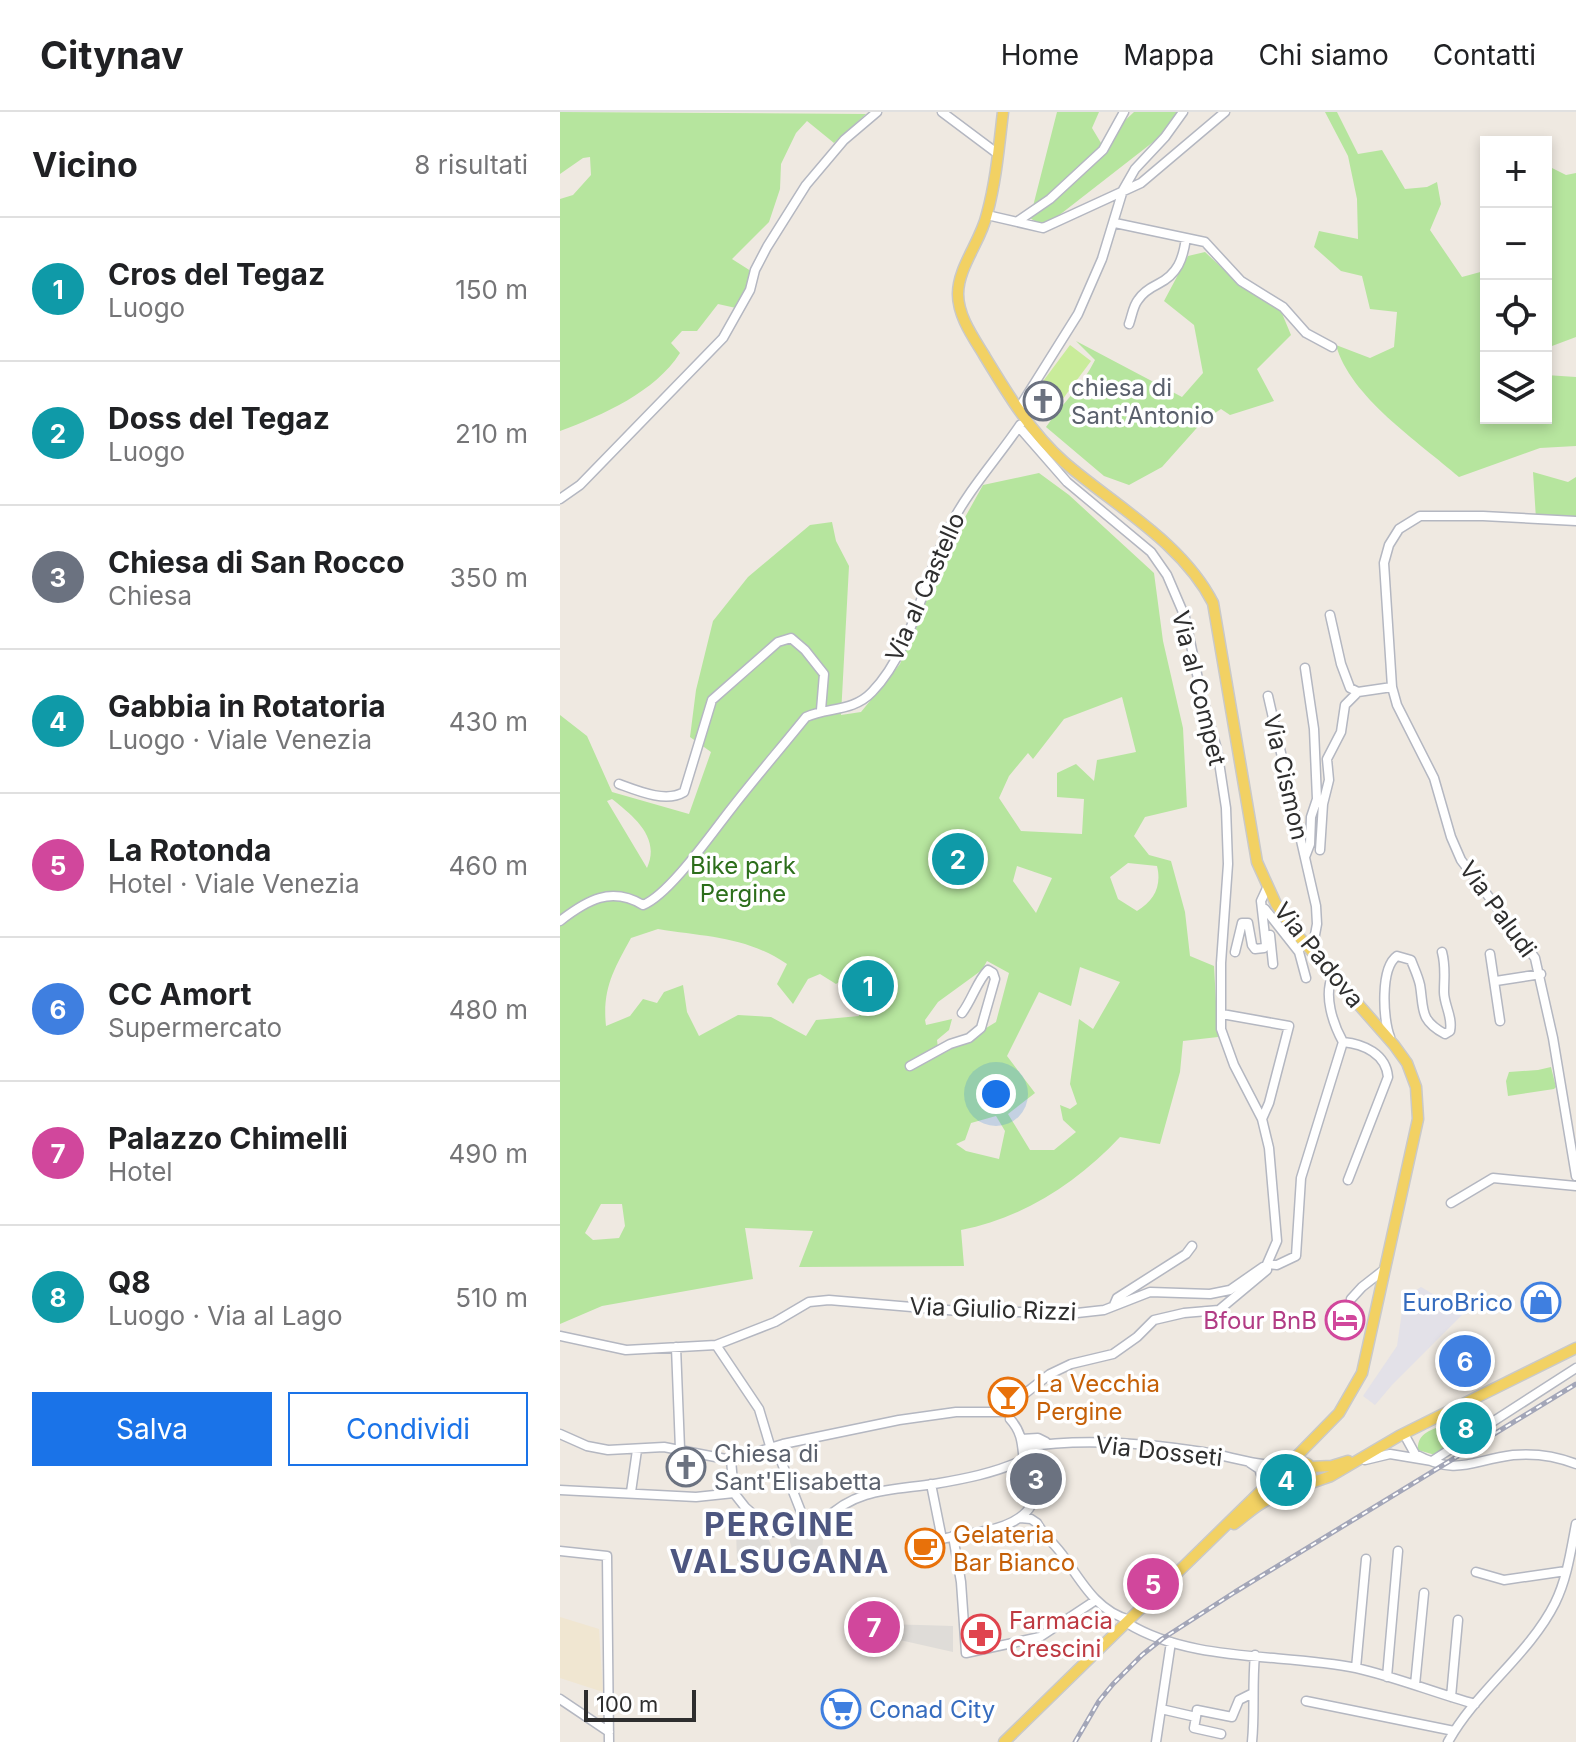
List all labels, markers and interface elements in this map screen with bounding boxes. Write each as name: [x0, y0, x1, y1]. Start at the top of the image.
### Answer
text: Citynav: [40, 32, 184, 78]
text: Home: [1001, 38, 1079, 72]
text: Mappa: [1123, 38, 1215, 72]
text: Chi siamo: [1259, 38, 1389, 72]
text: Contatti: [1433, 38, 1536, 72]
map controls: [1480, 136, 1552, 424]
button: +: [1480, 136, 1552, 208]
text: Vicino: [32, 144, 138, 185]
text: 8 risultati: [414, 149, 528, 180]
button: −: [1480, 208, 1552, 280]
text: Cros del Tegaz: [108, 256, 325, 292]
text: 1: [52, 274, 64, 305]
text: 150 m: [455, 274, 528, 305]
button: locate: [1480, 280, 1552, 352]
text: Luogo: [108, 292, 185, 323]
button: layers: [1480, 352, 1552, 424]
place label: chiesa di Sant'Antonio: [1071, 373, 1214, 430]
church icon: chiesa di Sant'Antonio: [1022, 380, 1064, 422]
text: Doss del Tegaz: [108, 400, 330, 436]
text: 2: [50, 418, 66, 449]
text: 210 m: [455, 418, 528, 449]
text: Luogo: [108, 436, 185, 467]
street label: Via al Castello: [879, 508, 971, 666]
text: Chiesa di San Rocco: [108, 544, 405, 580]
text: 3: [50, 562, 66, 593]
text: 350 m: [450, 562, 528, 593]
text: Chiesa: [108, 580, 192, 611]
street label: Via al Compet: [1166, 608, 1232, 768]
text: Gabbia in Rotatoria: [108, 688, 386, 724]
text: 4: [49, 706, 67, 737]
text: 430 m: [449, 706, 528, 737]
street label: Via Cismon: [1257, 711, 1315, 843]
text: Luogo · Viale Venezia: [108, 724, 372, 755]
pin: 2: [932, 829, 984, 889]
text: La Rotonda: [108, 832, 271, 868]
text: 5: [50, 850, 66, 881]
text: 460 m: [449, 850, 528, 881]
park label: Bike park Pergine: [690, 851, 796, 908]
street label: Via Paludi: [1453, 855, 1543, 963]
text: Hotel · Viale Venezia: [108, 868, 360, 899]
street label: Via Padova: [1268, 897, 1370, 1013]
pin: 1: [842, 956, 894, 1016]
text: CC Amort: [108, 976, 251, 1012]
text: 6: [50, 994, 66, 1025]
text: 480 m: [449, 994, 528, 1025]
text: Supermercato: [108, 1012, 282, 1043]
your location: [976, 1074, 1016, 1114]
text: Palazzo Chimelli: [108, 1120, 348, 1156]
text: 7: [50, 1138, 66, 1169]
text: 490 m: [449, 1138, 528, 1169]
text: Hotel: [108, 1156, 173, 1187]
text: Q8: [108, 1264, 151, 1300]
shop icon: EuroBrico: [1520, 1281, 1562, 1323]
text: 8: [50, 1282, 66, 1313]
text: 510 m: [455, 1282, 528, 1313]
place label: EuroBrico: [1402, 1288, 1513, 1317]
street label: Via Giulio Rizzi: [909, 1292, 1077, 1326]
hotel icon: Bfour BnB: [1324, 1299, 1366, 1341]
text: Luogo · Via al Lago: [108, 1300, 343, 1331]
place label: Bfour BnB: [1203, 1306, 1317, 1335]
pin: 6: [1439, 1331, 1491, 1391]
place label: La Vecchia Pergine: [1036, 1369, 1160, 1426]
bar icon: La Vecchia Pergine: [987, 1376, 1029, 1418]
button: Salva: [32, 1392, 272, 1466]
button: Condividi: [288, 1392, 528, 1466]
pin: 8: [1440, 1398, 1492, 1458]
street label: Via Dosseti: [1094, 1430, 1224, 1472]
place label: Chiesa di Sant'Elisabetta: [714, 1439, 882, 1496]
church icon: Chiesa di Sant'Elisabetta: [665, 1446, 707, 1488]
pin: 3: [1010, 1449, 1062, 1509]
pin: 4: [1260, 1450, 1312, 1510]
district label: PERGINE VALSUGANA: [670, 1505, 890, 1581]
place label: Gelateria Bar Bianco: [953, 1520, 1075, 1577]
cafe icon: Gelateria Bar Bianco: [904, 1527, 946, 1569]
pin: 5: [1127, 1554, 1179, 1614]
pin: 7: [848, 1597, 900, 1657]
place label: Farmacia Crescini: [1009, 1606, 1113, 1663]
pharmacy icon: Farmacia Crescini: [960, 1613, 1002, 1655]
scale bar: [584, 1686, 696, 1722]
supermarket icon: Conad City: [820, 1688, 862, 1730]
text: 100 m: [596, 1691, 658, 1717]
place label: Conad City: [869, 1695, 995, 1724]

